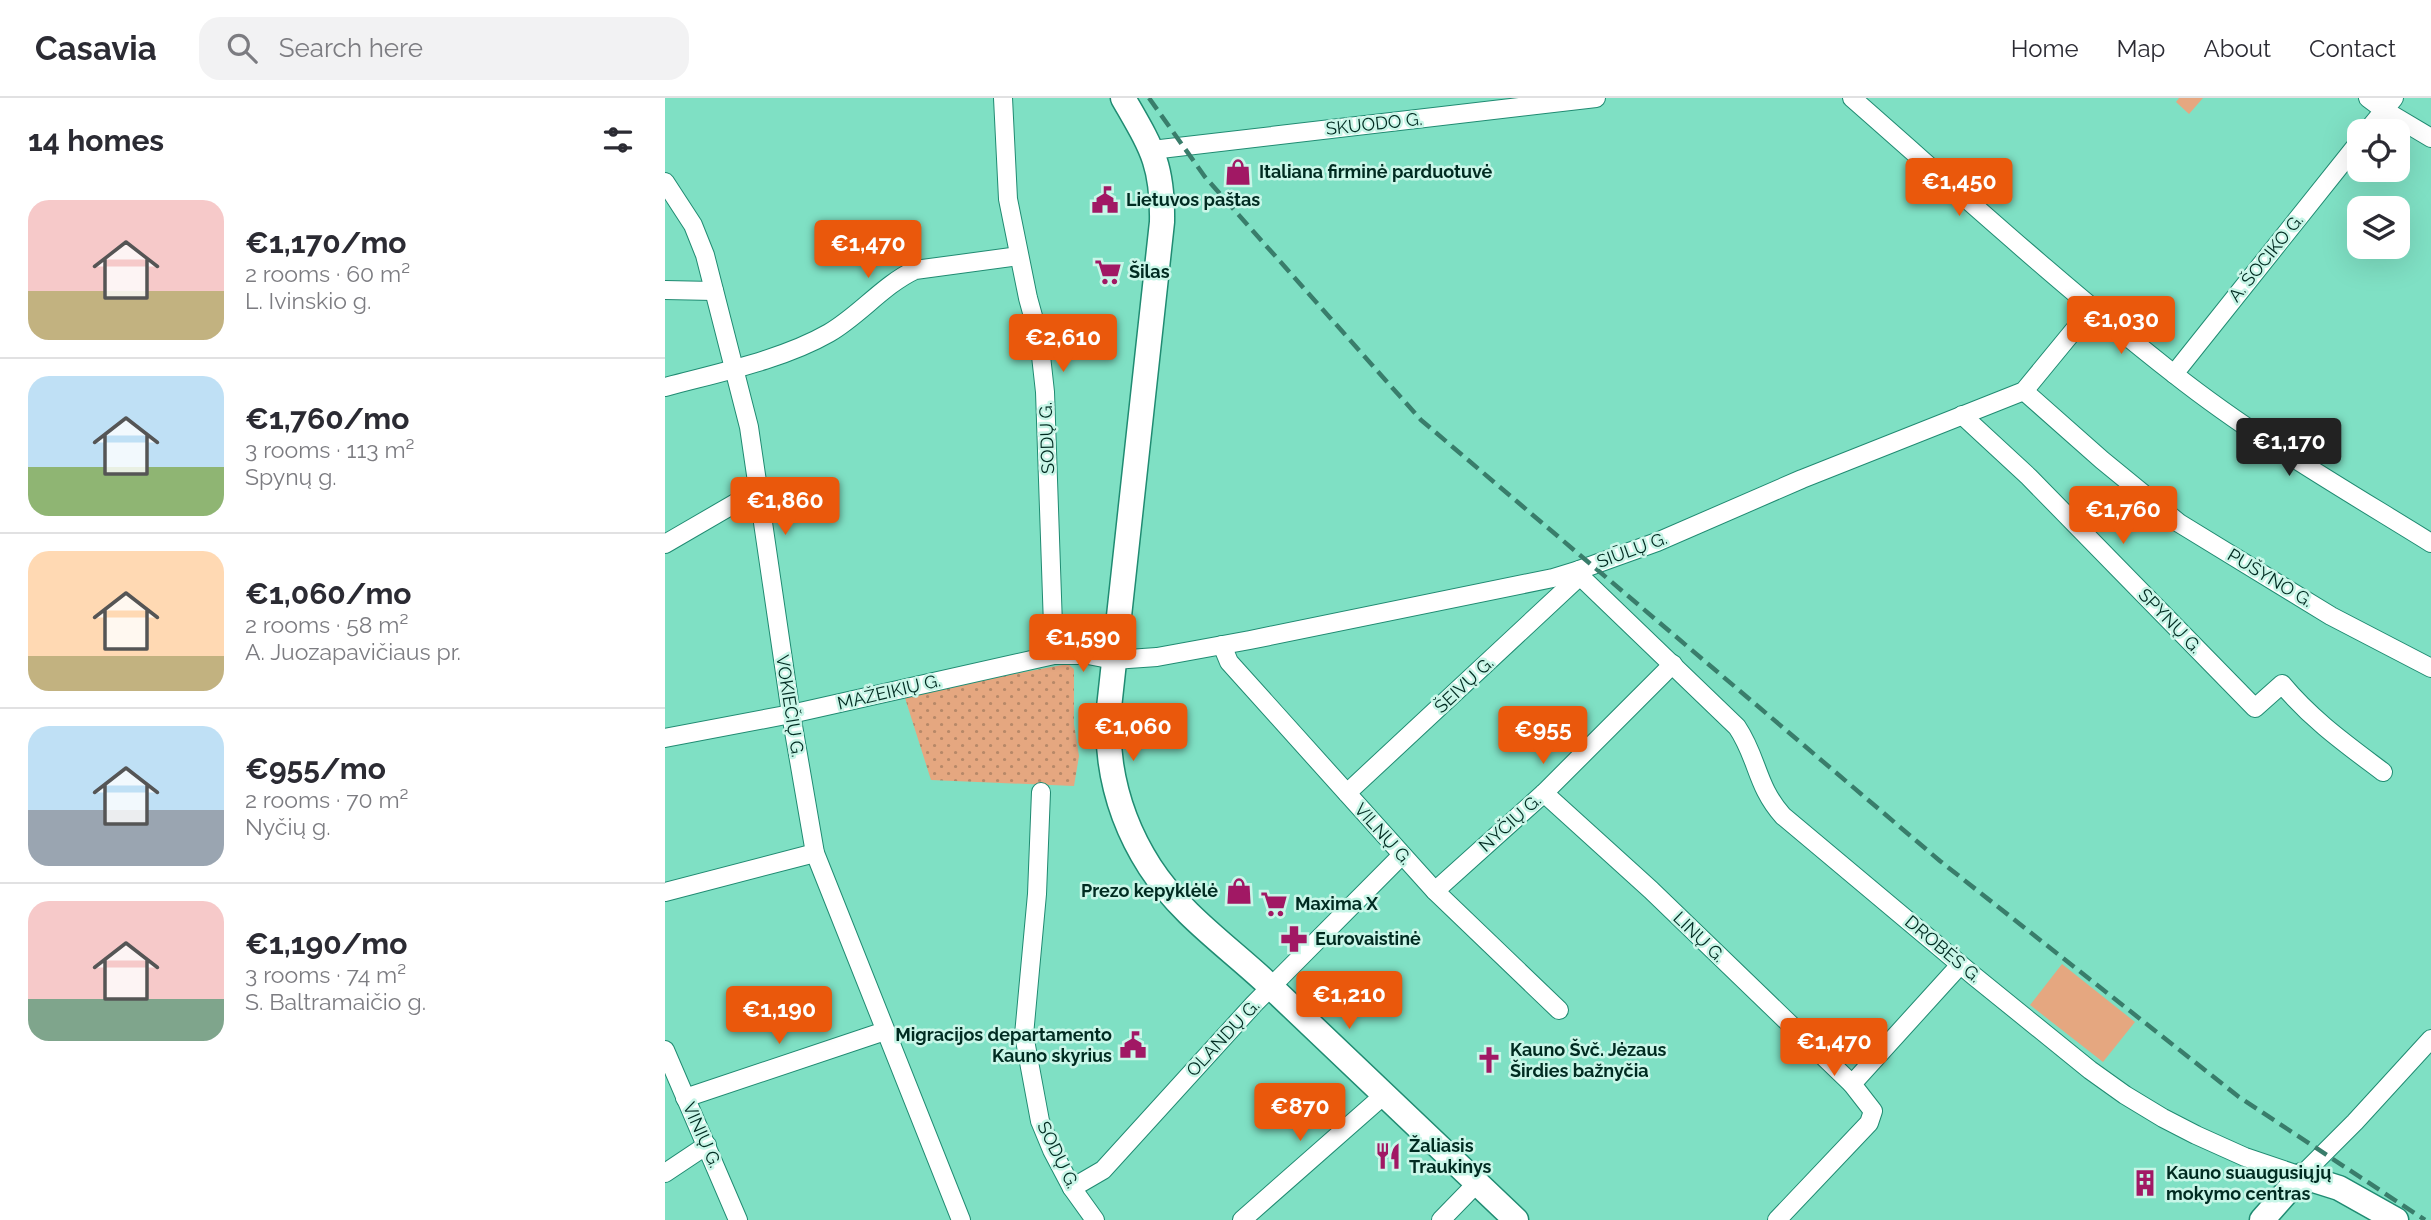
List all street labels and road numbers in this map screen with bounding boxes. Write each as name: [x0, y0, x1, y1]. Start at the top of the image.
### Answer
street label: SKUODO G.: [1325, 108, 1423, 139]
street label: A. ŠOCIKO G.: [2223, 209, 2307, 306]
street label: SODŲ G.: [1035, 402, 1058, 474]
street label: SIŪLŲ G.: [1594, 527, 1670, 572]
street label: PUŠYNO G.: [2224, 543, 2317, 611]
street label: SPYNŲ G.: [2134, 584, 2206, 657]
street label: ŠEIVŲ G.: [1429, 651, 1498, 717]
street label: VOKIEČIŲ G.: [772, 653, 810, 759]
street label: MAŽEIKIŲ G.: [835, 668, 943, 714]
street label: NYČIŲ G.: [1474, 789, 1545, 856]
street label: VILNŲ G.: [1350, 799, 1416, 869]
street label: LINŲ G.: [1669, 907, 1729, 966]
street label: DROBĖS G.: [1901, 911, 1986, 986]
street label: OLANDŲ G.: [1182, 995, 1264, 1080]
street label: VINIŲ G.: [679, 1099, 726, 1171]
street label: SODŲ G.: [1033, 1118, 1084, 1192]

